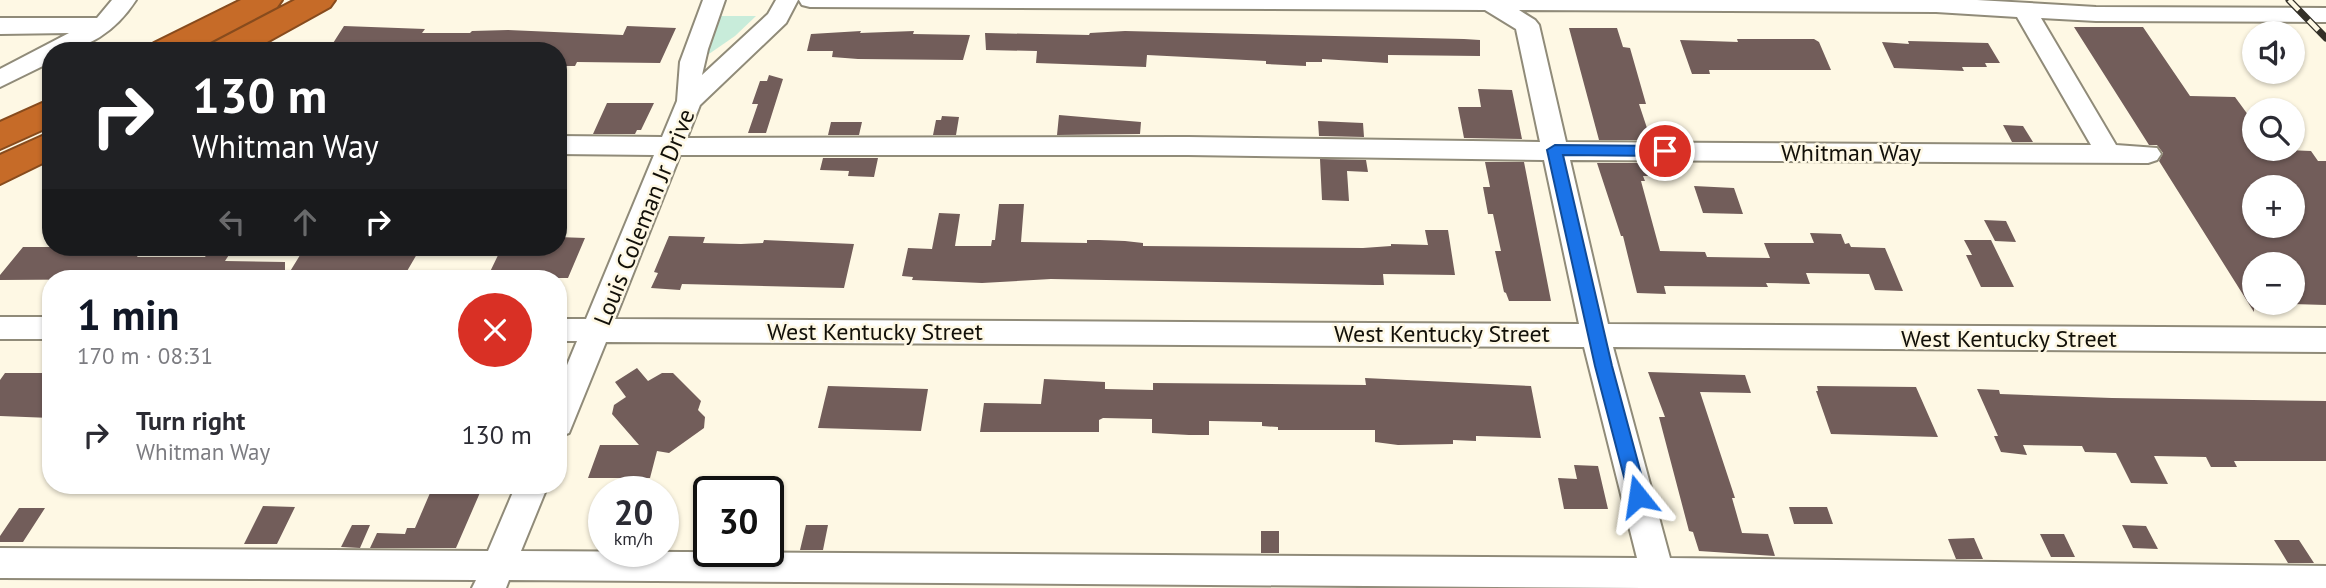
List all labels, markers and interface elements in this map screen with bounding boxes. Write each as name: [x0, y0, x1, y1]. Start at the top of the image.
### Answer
map controls: [2242, 21, 2305, 315]
button: sound: [2242, 21, 2305, 84]
text: 130 m: [192, 63, 327, 127]
icon: right: [77, 70, 168, 161]
button: search: [2242, 98, 2305, 161]
street label: Louis Coleman Jr Drive: [586, 104, 702, 330]
pin: [1635, 121, 1695, 181]
text: Whitman Way: [192, 125, 379, 167]
icon: arrive: [1646, 132, 1684, 170]
street label: Whitman Way: [1781, 137, 1921, 168]
button: +: [2242, 175, 2305, 238]
icon: left: [213, 203, 251, 241]
icon: ahead: [286, 203, 324, 241]
icon: right: [359, 203, 397, 241]
button: −: [2242, 252, 2305, 315]
text: 1 min: [77, 287, 179, 342]
button: close: [458, 293, 532, 367]
street label: West Kentucky Street: [767, 316, 983, 347]
street label: West Kentucky Street: [1334, 318, 1550, 349]
street label: West Kentucky Street: [1901, 323, 2117, 354]
text: 170 m · 08:31: [77, 341, 213, 370]
text: Turn right: [136, 404, 245, 437]
icon: right: [77, 416, 115, 454]
text: 130 m: [461, 418, 532, 451]
text: Whitman Way: [136, 437, 270, 466]
position arrow: [1601, 459, 1675, 533]
speed limit sign: 30: [693, 476, 784, 567]
text: 20: [614, 489, 653, 535]
text: km/h: [614, 527, 653, 550]

